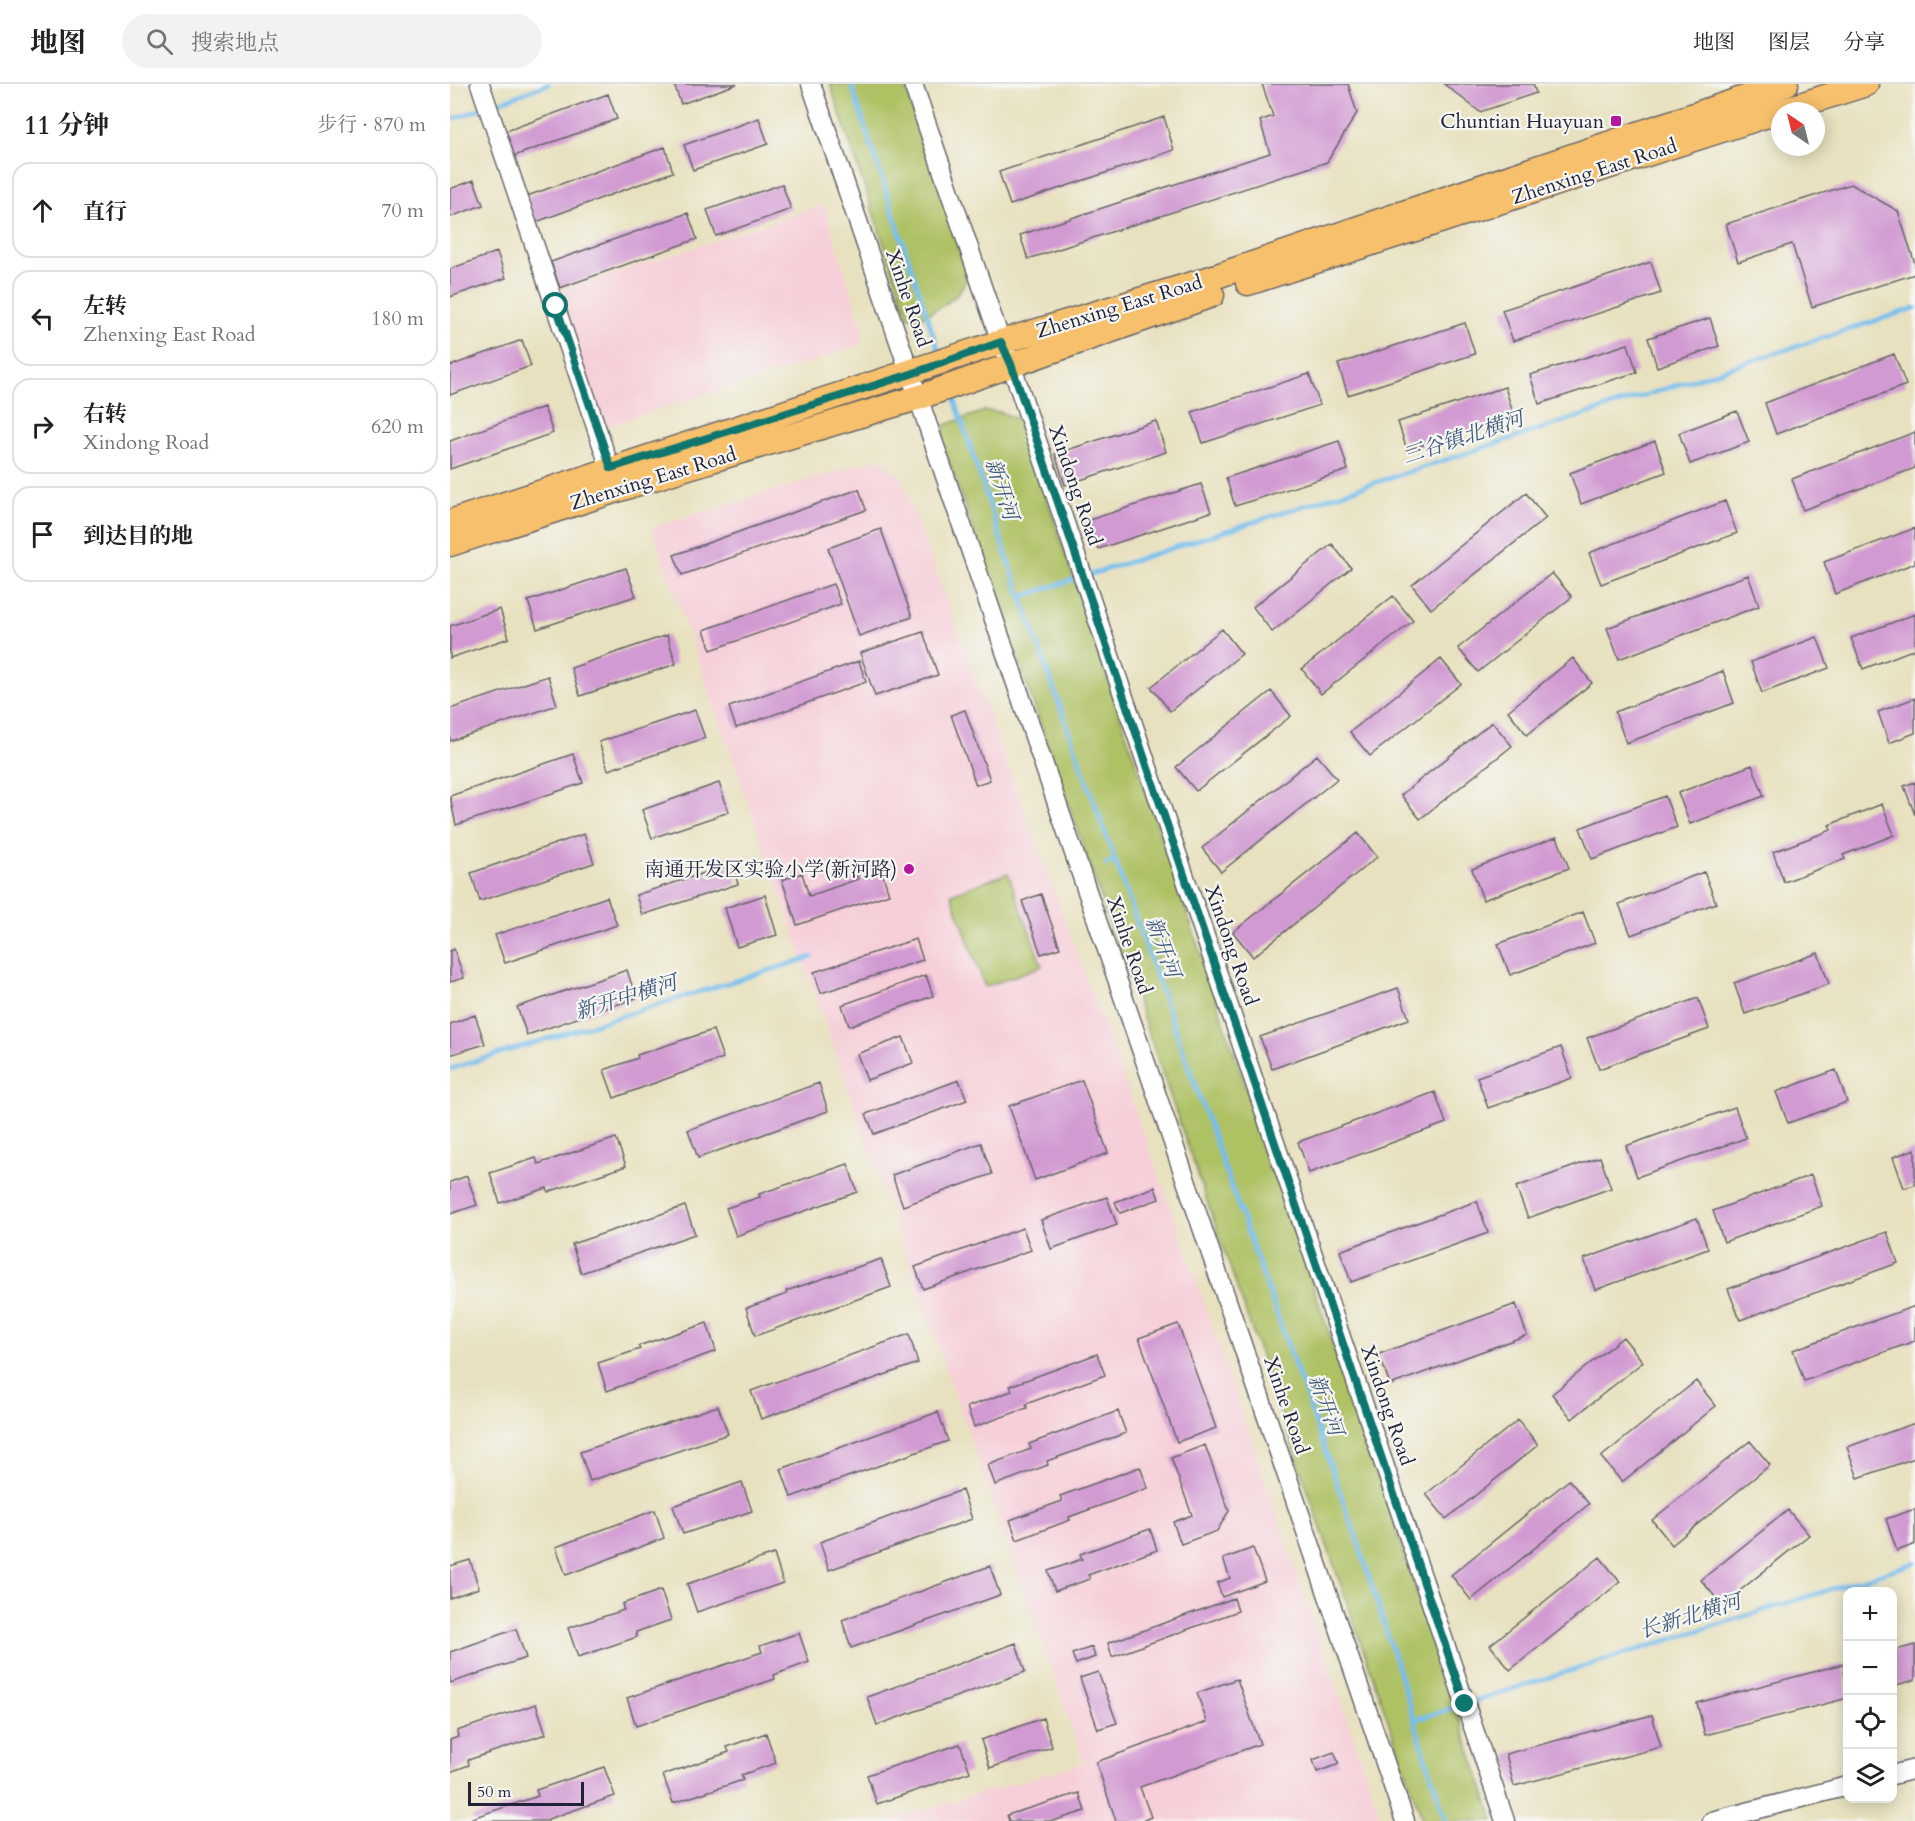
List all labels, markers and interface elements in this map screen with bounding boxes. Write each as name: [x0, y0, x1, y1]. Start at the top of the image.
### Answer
search box: [122, 14, 542, 68]
text: 地图: [30, 24, 86, 62]
icon: search: [143, 25, 176, 58]
text: 搜索地点: [191, 28, 279, 58]
text: 地图: [1693, 28, 1735, 57]
text: 图层: [1768, 28, 1810, 57]
text: 分享: [1843, 28, 1885, 57]
north arrow: [1771, 102, 1825, 156]
text: 11 分钟: [24, 108, 110, 143]
place label: Chuntian Huayuan: [1440, 108, 1605, 135]
text: 步行 · 870 m: [317, 111, 426, 138]
marker: Chuntian Huayuan: [1609, 114, 1623, 128]
street label: Zhenxing East Road: [1508, 132, 1681, 211]
icon: ahead: [26, 194, 59, 227]
text: 直行: [83, 197, 127, 227]
text: 70 m: [381, 197, 424, 224]
street label: Xinhe Road: [879, 245, 938, 351]
street label: Zhenxing East Road: [1033, 268, 1206, 345]
text: 左转: [83, 291, 127, 321]
route start: [542, 292, 568, 318]
icon: left: [26, 302, 59, 335]
text: 180 m: [371, 305, 424, 332]
text: Zhenxing East Road: [83, 321, 256, 348]
text: 右转: [83, 399, 127, 429]
water label: 三谷镇北横河: [1399, 403, 1531, 471]
icon: right: [26, 410, 59, 443]
text: 620 m: [371, 413, 424, 440]
street label: Xindong Road: [1042, 421, 1109, 549]
text: Xindong Road: [83, 429, 209, 456]
street label: Zhenxing East Road: [567, 440, 740, 517]
water label: 新开河: [978, 455, 1026, 527]
icon: arrive: [26, 518, 59, 551]
text: 到达目的地: [83, 521, 193, 551]
place label: 南通开发区实验小学(新河路): [644, 856, 897, 883]
marker: 南通开发区实验小学(新河路): [902, 862, 916, 876]
street label: Xindong Road: [1198, 881, 1265, 1009]
street label: Xinhe Road: [1100, 892, 1159, 998]
water label: 新开河: [1138, 913, 1188, 985]
water label: 新开中横河: [572, 967, 684, 1027]
street label: Xindong Road: [1354, 1341, 1421, 1469]
street label: Xinhe Road: [1257, 1352, 1316, 1458]
water label: 新开河: [1301, 1371, 1351, 1443]
water label: 长新北横河: [1636, 1586, 1748, 1646]
map controls: [1843, 1587, 1897, 1803]
button: +: [1843, 1587, 1897, 1641]
button: −: [1843, 1641, 1897, 1695]
route end: [1451, 1690, 1477, 1716]
button: locate: [1843, 1695, 1897, 1749]
button: layers: [1843, 1749, 1897, 1803]
scale bar: [468, 1779, 584, 1806]
text: 50 m: [477, 1781, 511, 1803]

